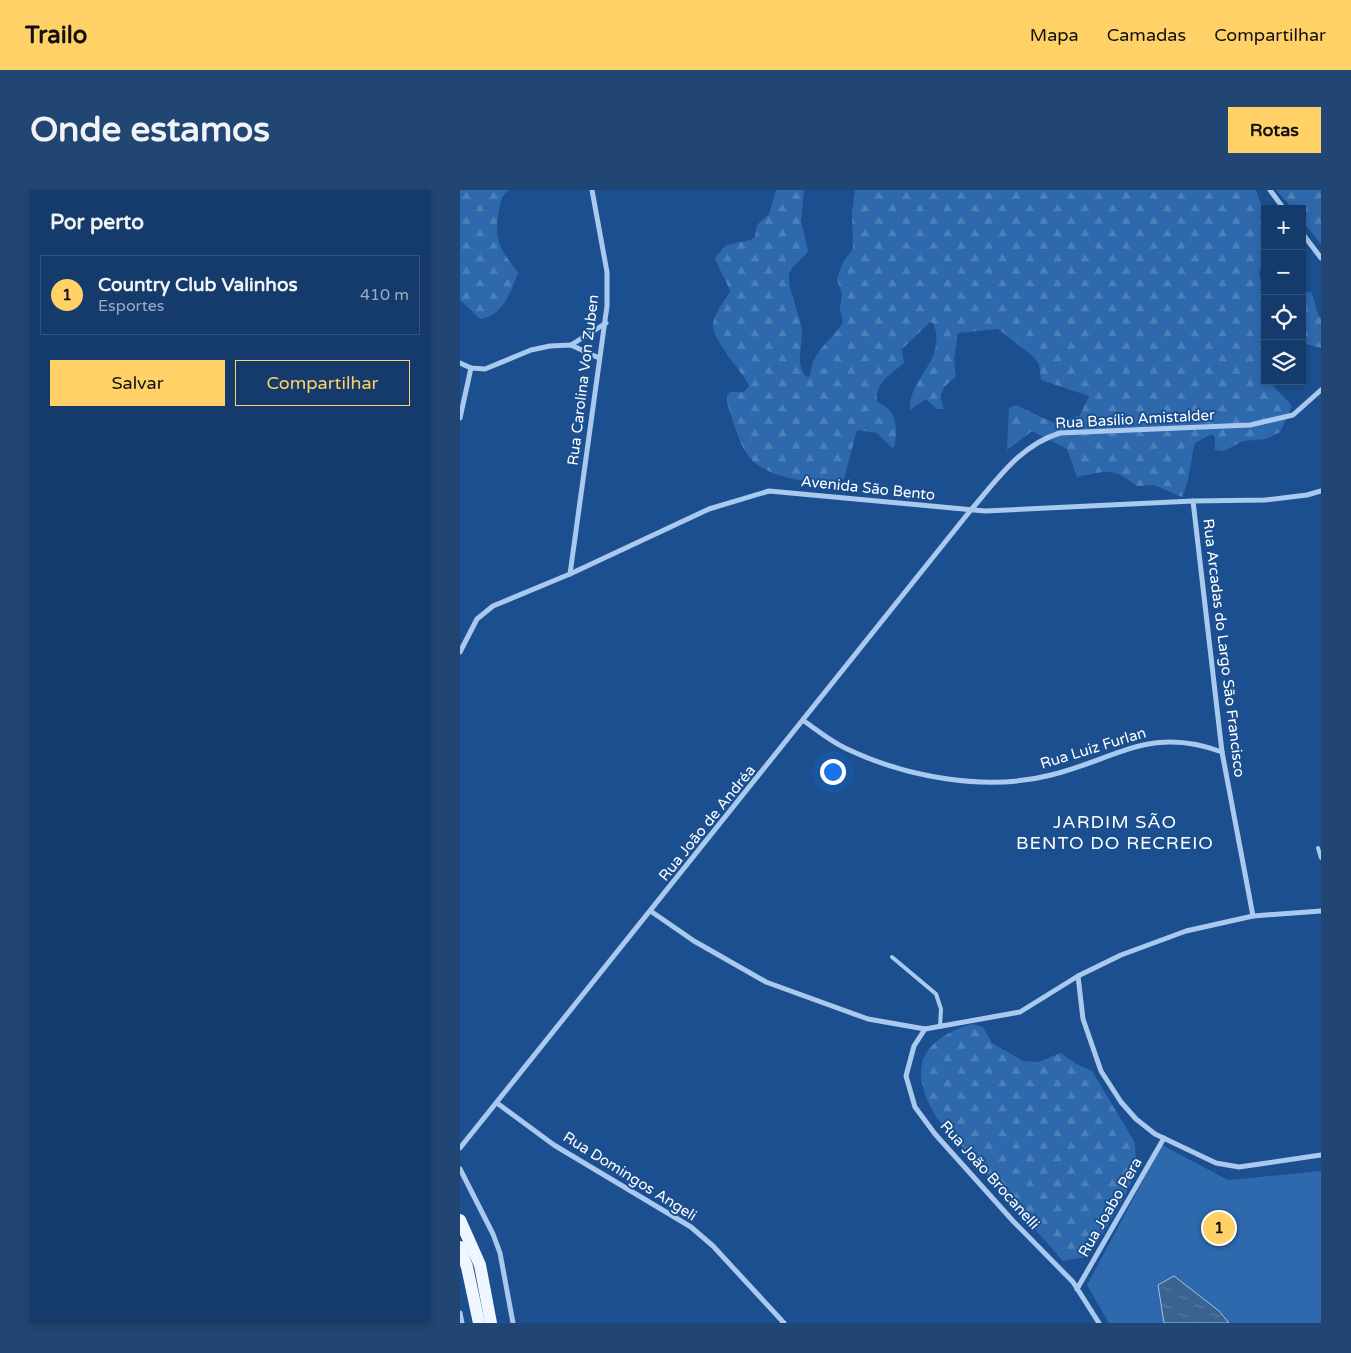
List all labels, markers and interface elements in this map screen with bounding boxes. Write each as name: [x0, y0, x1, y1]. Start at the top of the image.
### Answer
text: Trailo: [25, 21, 87, 50]
text: Mapa: [1030, 24, 1079, 46]
text: Camadas: [1107, 24, 1186, 46]
text: Compartilhar: [1214, 24, 1326, 46]
button: Rotas: [1228, 107, 1321, 153]
text: Onde estamos: [30, 109, 270, 151]
map controls: [1261, 205, 1306, 385]
button: +: [1261, 205, 1306, 250]
text: Por perto: [50, 210, 144, 235]
button: −: [1261, 250, 1306, 295]
text: Country Club Valinhos: [98, 274, 298, 296]
text: 1: [62, 285, 72, 305]
text: 410 m: [360, 285, 409, 305]
street label: Rua Carolina Von Zuben: [564, 293, 602, 467]
button: locate: [1261, 295, 1306, 340]
text: Esportes: [98, 296, 164, 316]
button: layers: [1261, 340, 1306, 385]
button: Salvar: [50, 360, 225, 406]
button: Compartilhar: [235, 360, 410, 406]
street label: Rua Basílio Amistalder: [1055, 406, 1215, 432]
street label: Avenida São Bento: [800, 472, 936, 504]
street label: Rua Arcadas do Largo São Francisco: [1199, 518, 1249, 778]
street label: Rua Luiz Furlan: [1038, 723, 1148, 773]
your location: [820, 759, 846, 785]
street label: Rua João de Andréa: [655, 761, 759, 885]
district label: JARDIM SÃO BENTO DO RECREIO: [1016, 811, 1214, 854]
street label: Rua João Brocanelli: [937, 1117, 1043, 1233]
street label: Rua Domingos Angeli: [560, 1128, 700, 1224]
street label: Rua Joabo Pera: [1074, 1154, 1146, 1260]
pin: 1: [1203, 1209, 1235, 1247]

